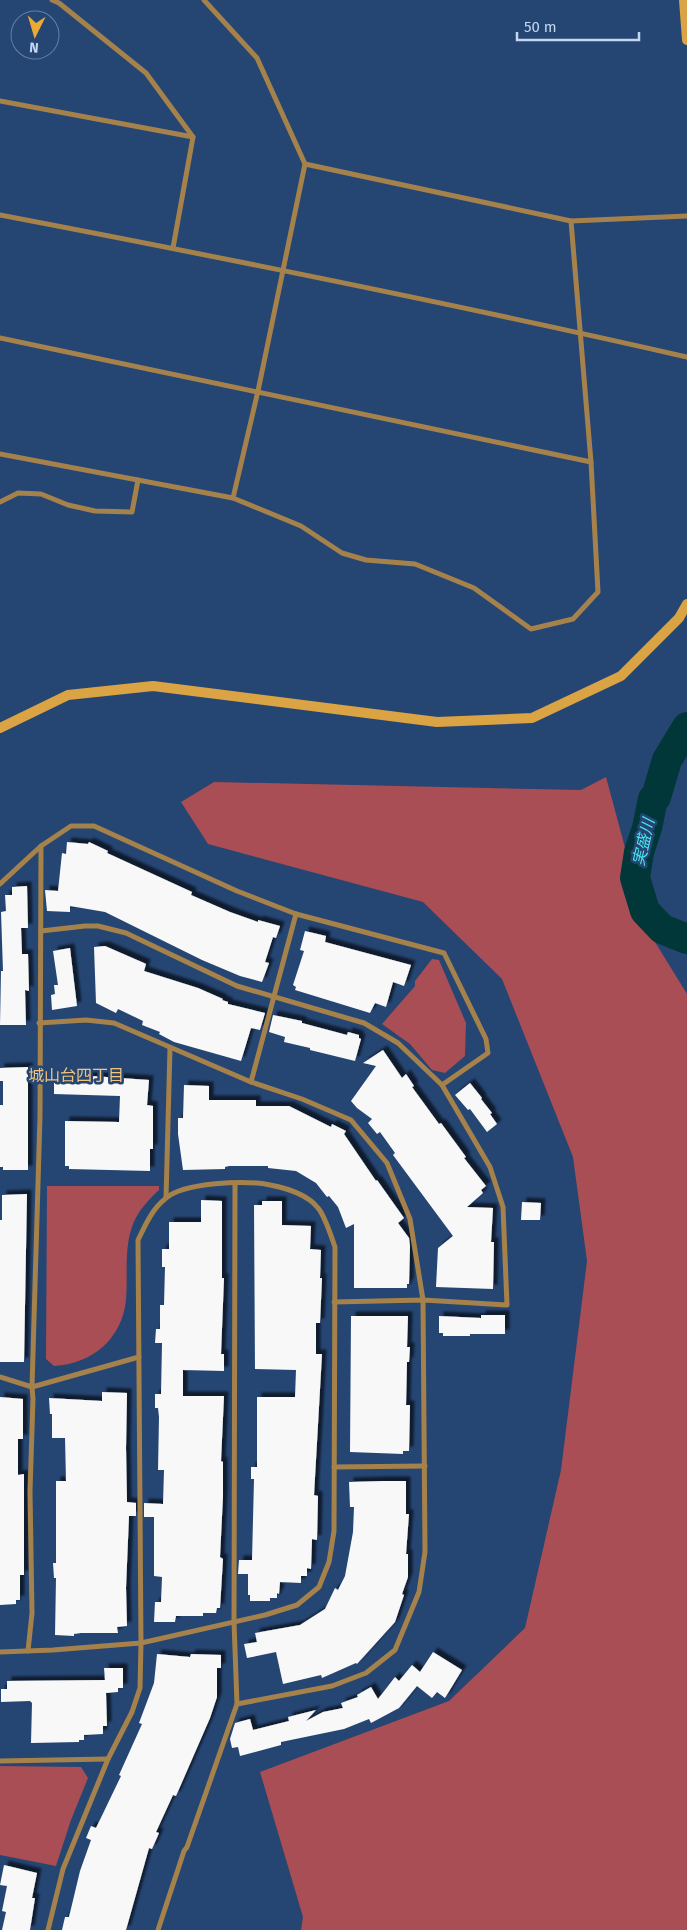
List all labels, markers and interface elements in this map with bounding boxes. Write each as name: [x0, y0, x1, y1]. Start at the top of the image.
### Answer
north arrow: [10, 10, 60, 60]
scale bar: [517, 10, 640, 42]
text: 50 m: [524, 18, 557, 36]
text: N: [29, 39, 39, 56]
water label: 実盛川: [629, 815, 659, 868]
district label: 城山台四丁目: [28, 1066, 124, 1085]

